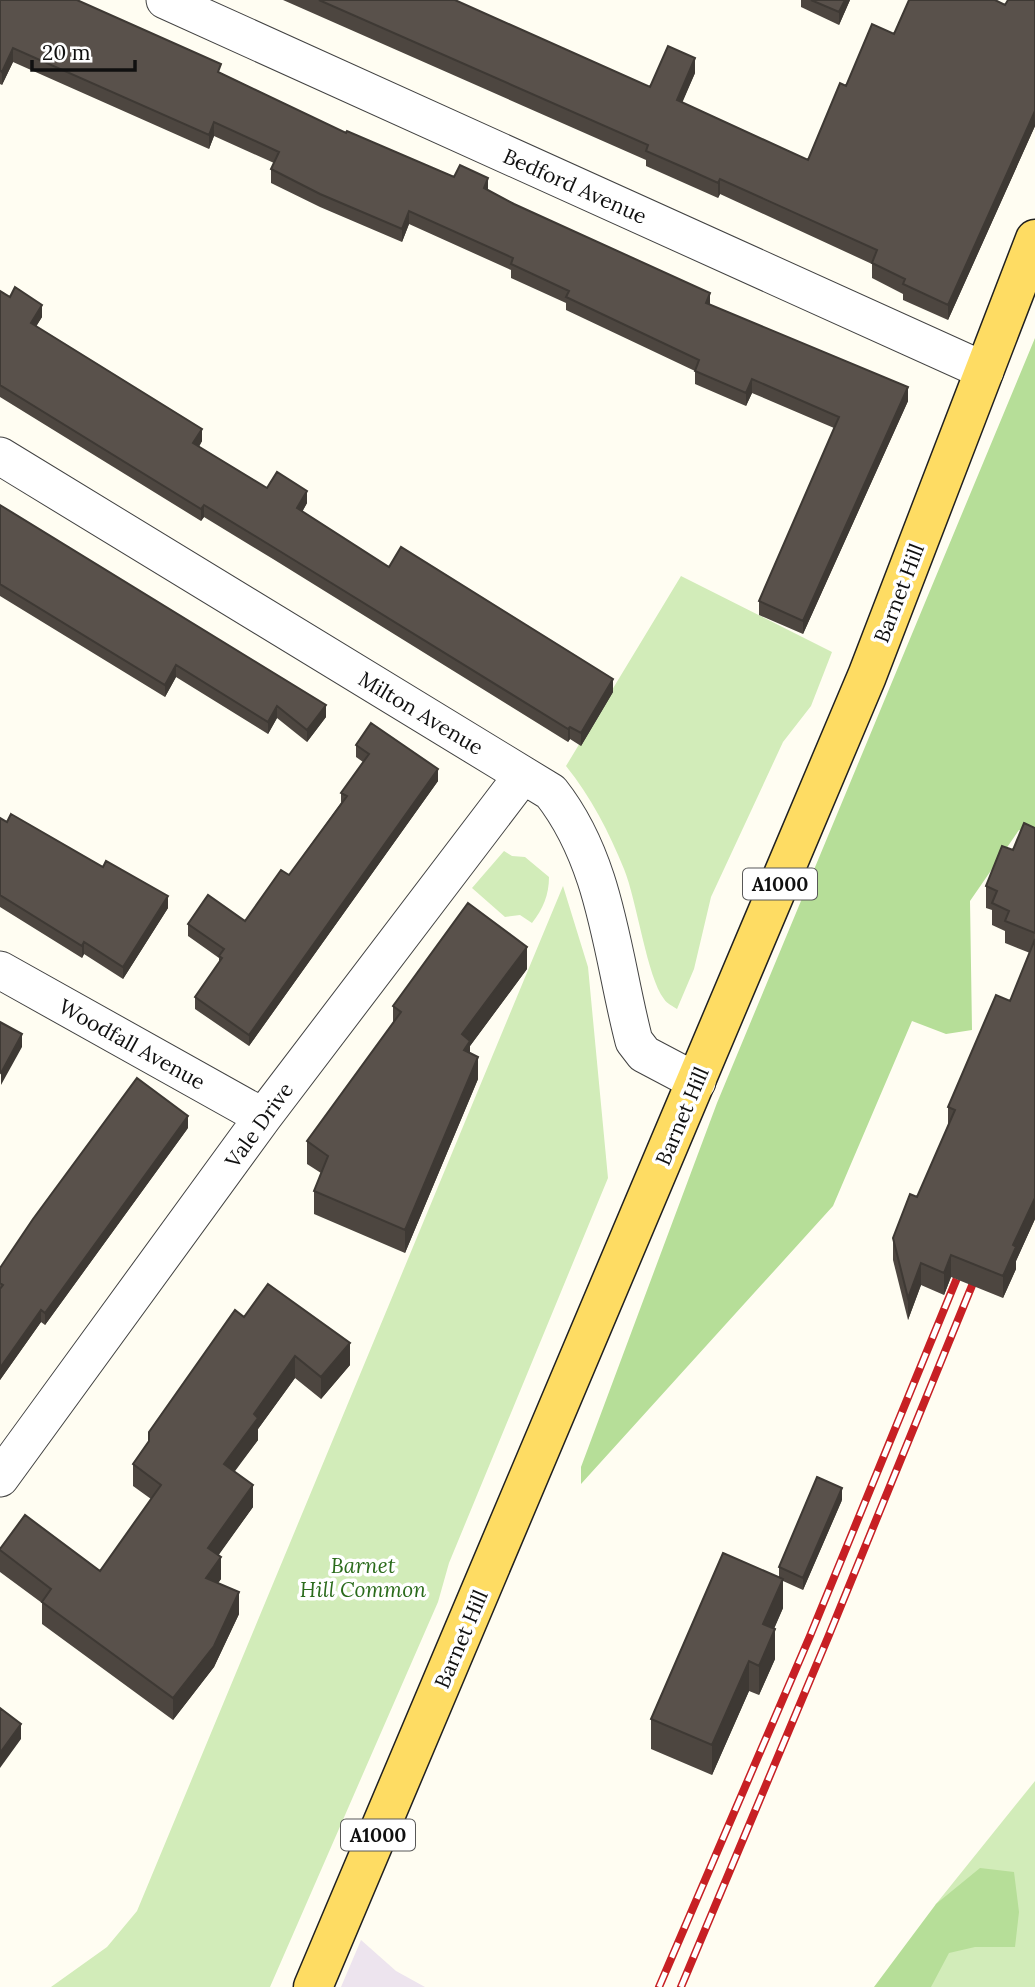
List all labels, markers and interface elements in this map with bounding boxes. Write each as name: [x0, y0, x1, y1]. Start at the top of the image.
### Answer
scale bar: [32, 28, 135, 72]
text: 20 m: [42, 39, 91, 66]
street label: Bedford Avenue: [499, 142, 651, 230]
street label: Barnet Hill: [868, 540, 930, 646]
street label: Milton Avenue: [354, 665, 488, 761]
road number: A1000: [743, 869, 817, 900]
street label: Woodfall Avenue: [54, 993, 210, 1095]
street label: Barnet Hill: [649, 1063, 715, 1169]
street label: Vale Drive: [218, 1077, 299, 1174]
park label: Barnet Hill Common: [300, 1552, 426, 1603]
street label: Barnet Hill: [428, 1586, 494, 1692]
road number: A1000: [341, 1820, 415, 1851]

